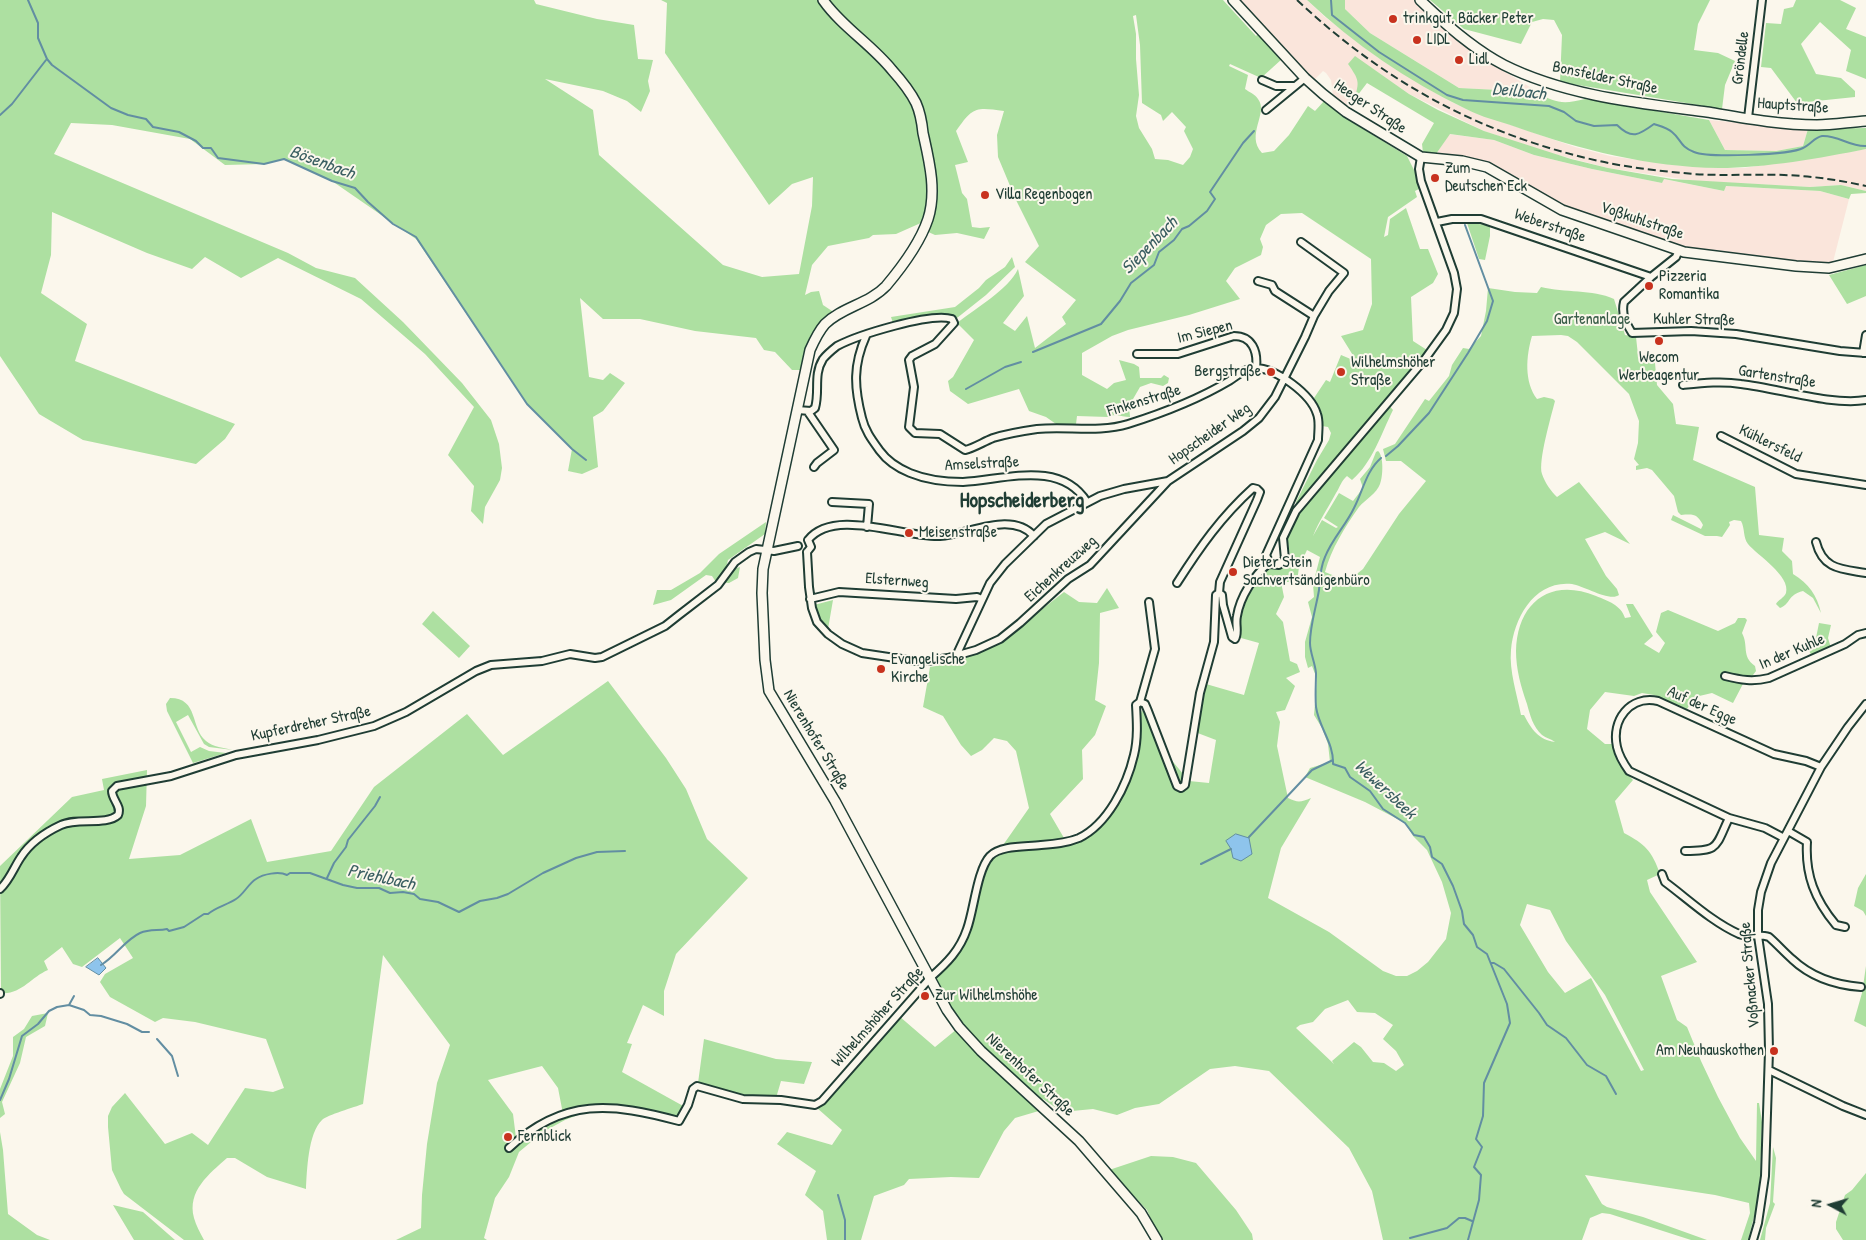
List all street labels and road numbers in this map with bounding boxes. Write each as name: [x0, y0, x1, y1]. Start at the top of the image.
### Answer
street label: Gröndelle: [1728, 30, 1754, 86]
street label: Bonsfelder Straße: [1551, 57, 1659, 99]
street label: Heeger Straße: [1330, 76, 1410, 138]
street label: Hauptstraße: [1757, 94, 1829, 118]
street label: Voßkuhlstraße: [1598, 198, 1686, 244]
street label: Weberstraße: [1512, 205, 1588, 247]
street label: Kuhler Straße: [1653, 310, 1735, 330]
street label: Im Siepen: [1175, 316, 1235, 348]
street label: Gartenstraße: [1737, 361, 1817, 393]
street label: Finkenstraße: [1105, 381, 1183, 421]
street label: Hopscheider Weg: [1165, 399, 1255, 469]
street label: Kühlersfeld: [1736, 421, 1804, 467]
street label: Amselstraße: [944, 452, 1020, 476]
street label: Eichenkreuzweg: [1021, 532, 1101, 606]
street label: Elsternweg: [865, 569, 929, 593]
street label: In der Kuhle: [1756, 630, 1828, 674]
street label: Auf der Egge: [1664, 682, 1740, 730]
street label: Nierenhofer Straße: [779, 686, 853, 794]
street label: Kupferdreher Straße: [249, 702, 373, 746]
street label: Voßnacker Straße: [1736, 921, 1764, 1029]
street label: Wilhelmshöher Straße: [828, 963, 928, 1071]
street label: Nierenhofer Straße: [982, 1029, 1078, 1121]

